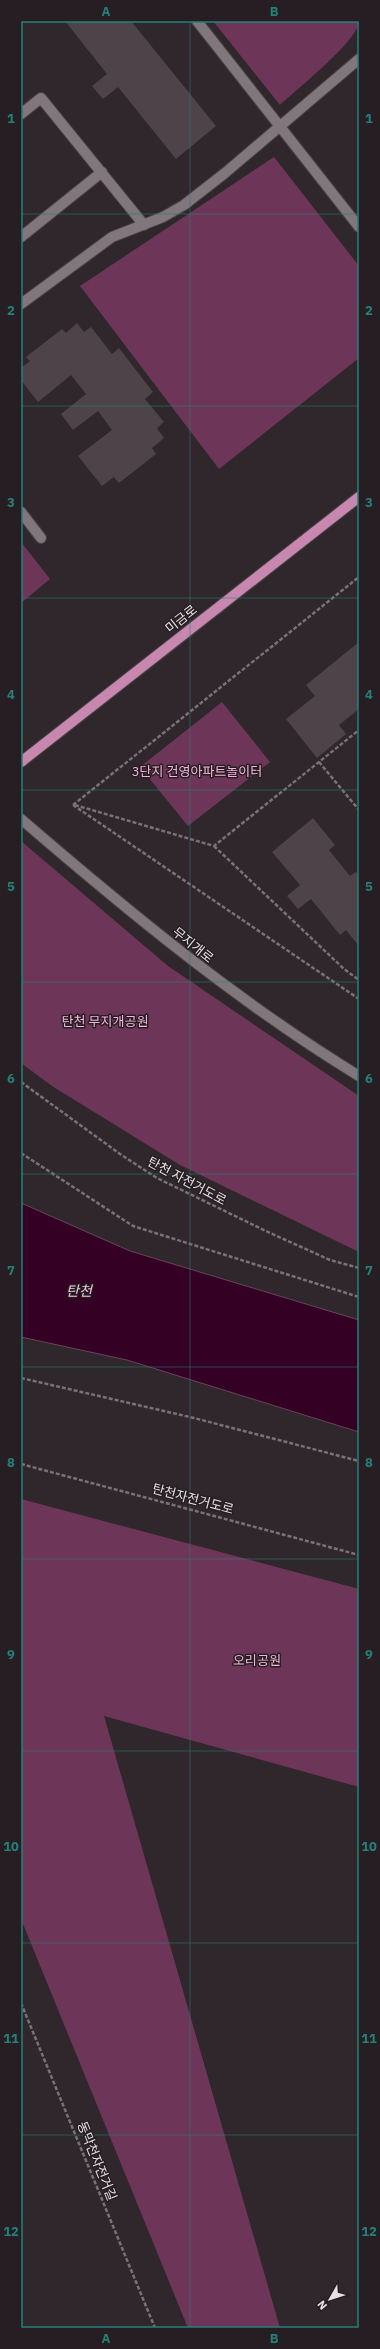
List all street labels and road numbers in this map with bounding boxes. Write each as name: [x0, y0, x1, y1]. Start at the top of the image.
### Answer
street label: 미금로: [162, 601, 200, 637]
street label: 무지개로: [169, 923, 217, 967]
street label: 탄천 자전거도로: [145, 1153, 229, 1209]
street label: 탄천자전거도로: [150, 1480, 236, 1518]
street label: 동막천자전거길: [73, 2119, 121, 2203]

